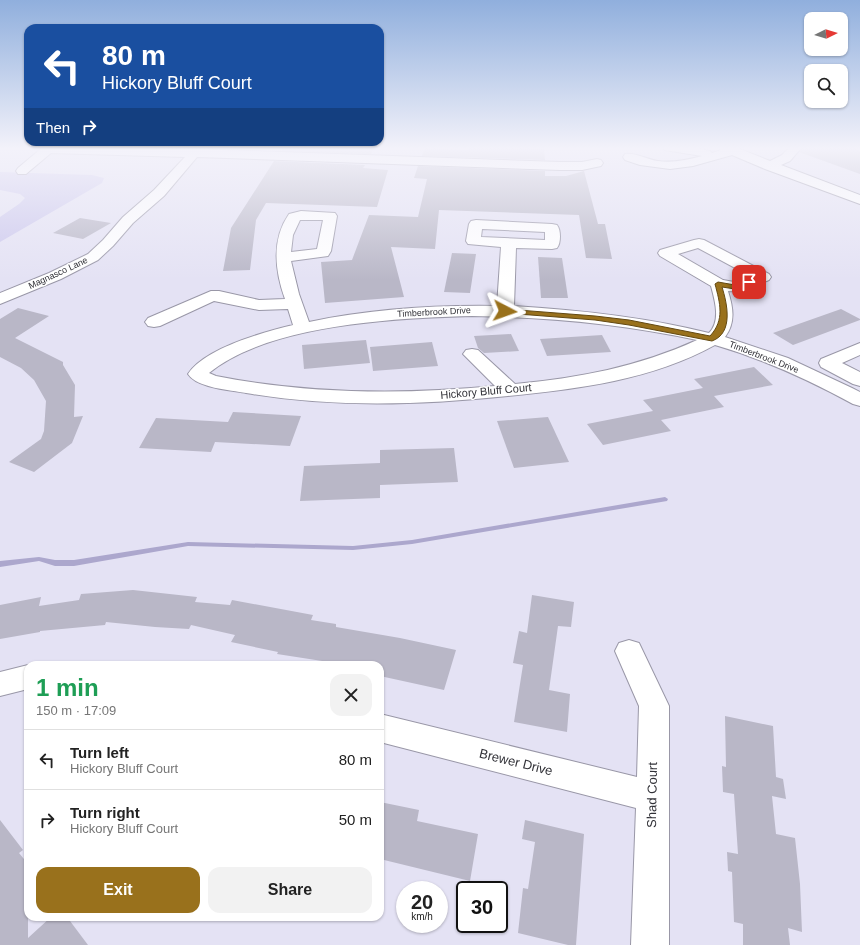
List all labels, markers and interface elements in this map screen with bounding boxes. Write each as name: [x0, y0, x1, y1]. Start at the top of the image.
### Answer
north arrow: [804, 12, 848, 56]
map controls: [804, 12, 848, 108]
icon: left: [36, 40, 88, 92]
text: 80 m: [102, 40, 166, 71]
button: search: [804, 64, 848, 108]
text: Hickory Bluff Court: [102, 73, 252, 93]
icon: right: [78, 116, 100, 138]
text: Then: [36, 119, 70, 136]
street label: Magnasco Lane: [27, 255, 89, 291]
pin: [732, 265, 766, 299]
icon: arrive: [738, 271, 760, 293]
position arrow: [484, 290, 526, 332]
street label: Timberbrook Drive: [397, 305, 471, 319]
street label: Timberbrook Drive: [728, 339, 800, 375]
street label: Hickory Bluff Court: [440, 381, 532, 401]
text: 1 min: [36, 674, 99, 701]
button: close: [330, 674, 372, 716]
text: 150 m · 17:09: [36, 703, 116, 718]
text: Turn left: [70, 744, 129, 761]
street label: Brewer Drive: [478, 746, 554, 778]
icon: left: [36, 749, 58, 771]
text: 80 m: [339, 751, 372, 768]
text: Hickory Bluff Court: [70, 761, 178, 776]
street label: Shad Court: [644, 762, 660, 828]
text: Turn right: [70, 804, 140, 821]
icon: right: [36, 809, 58, 831]
text: 50 m: [339, 811, 372, 828]
text: Hickory Bluff Court: [70, 821, 178, 836]
button: Exit: [36, 867, 200, 913]
button: Share: [208, 867, 372, 913]
speed limit sign: 30: [456, 881, 508, 933]
text: 20: [411, 891, 433, 913]
text: km/h: [411, 911, 433, 922]

